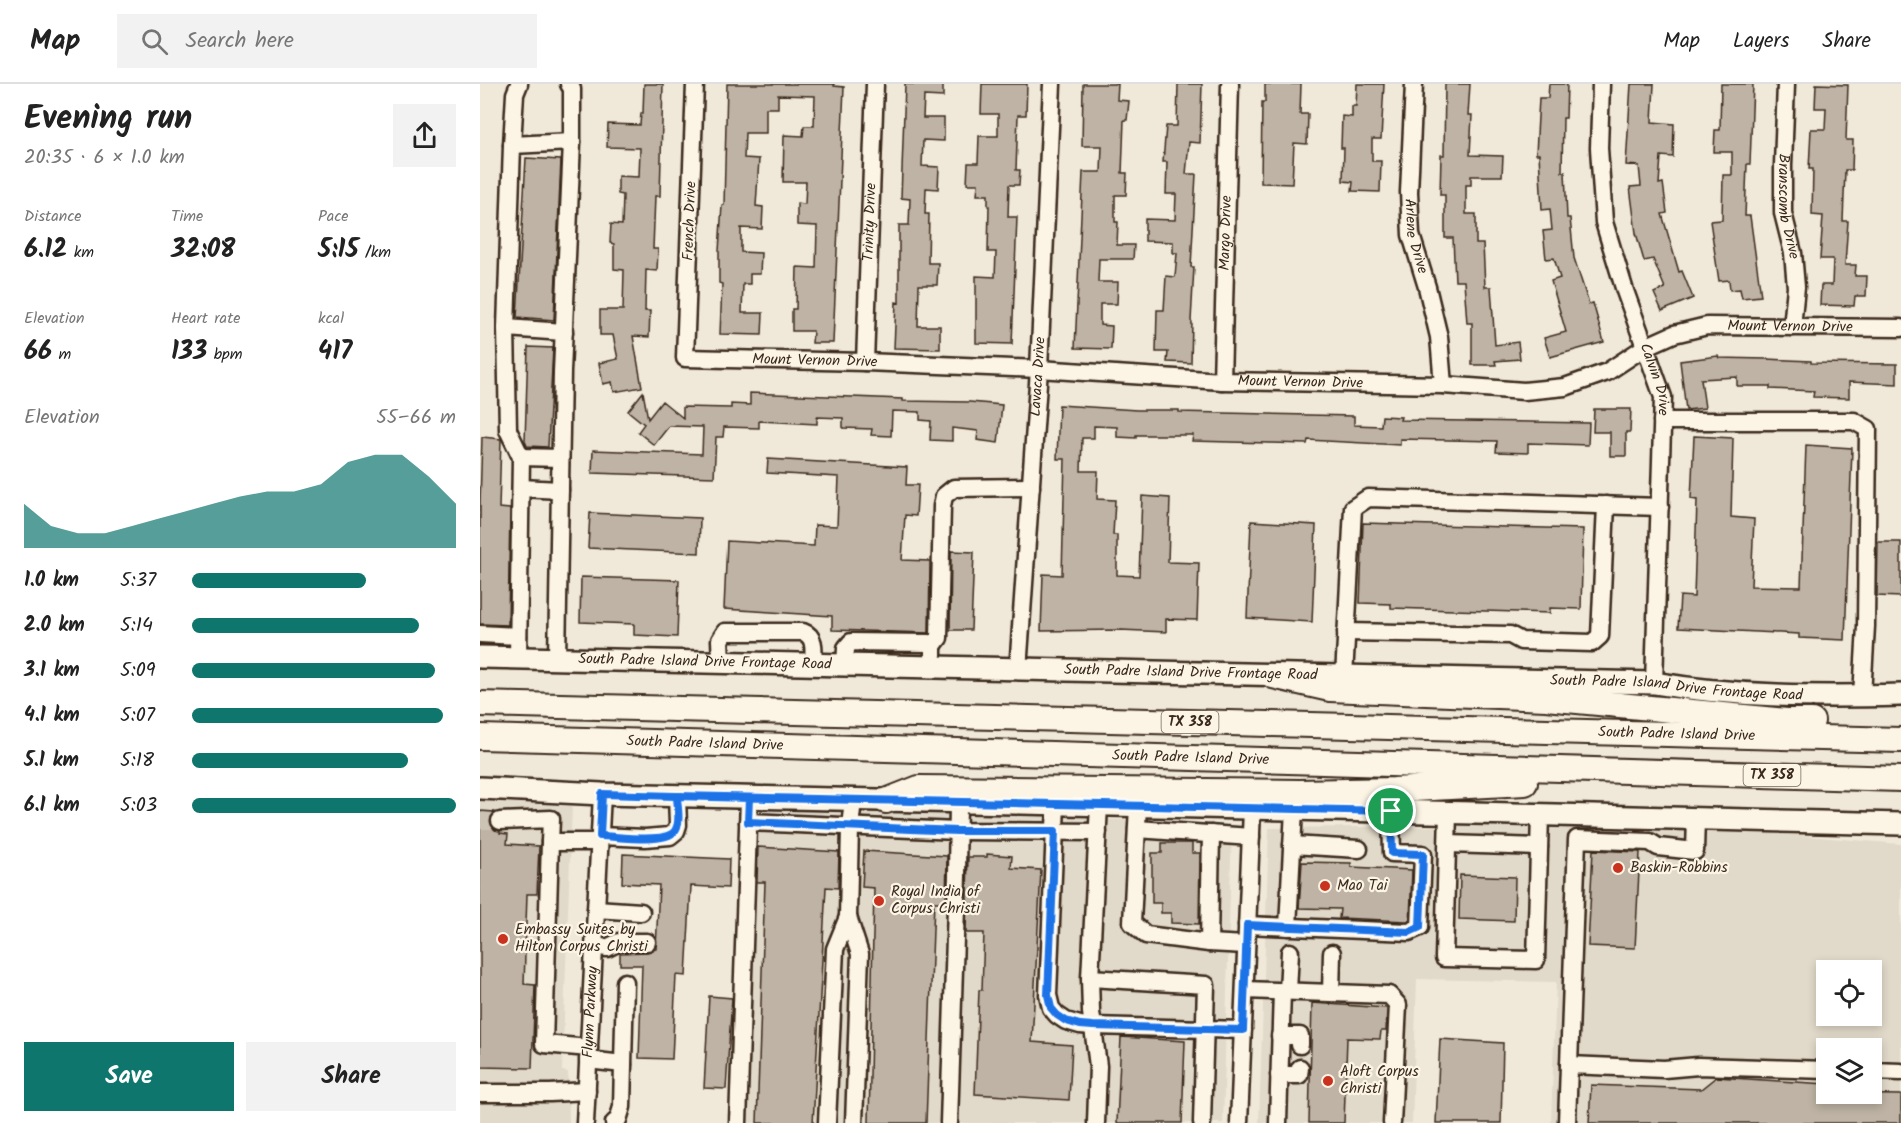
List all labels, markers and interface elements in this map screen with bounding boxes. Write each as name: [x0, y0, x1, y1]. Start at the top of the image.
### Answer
search box: [117, 14, 537, 68]
text: Map: [30, 19, 81, 64]
text: Search here: [186, 24, 294, 59]
icon: search: [138, 25, 171, 58]
text: Map: [1663, 25, 1700, 58]
text: Layers: [1733, 25, 1789, 58]
text: Share: [1822, 25, 1871, 58]
text: Evening run: [24, 93, 192, 146]
button: share: [393, 104, 456, 167]
text: 20:35 · 6 × 1.0 km: [24, 142, 185, 174]
street label: Branscomb Drive: [1771, 153, 1806, 260]
street label: French Drive: [677, 181, 703, 261]
street label: Trinity Drive: [857, 182, 883, 262]
street label: Margo Drive: [1213, 195, 1239, 271]
street label: Arlene Drive: [1397, 198, 1434, 277]
text: Distance: [24, 204, 82, 229]
text: Time: [171, 204, 203, 229]
text: Pace: [318, 204, 349, 229]
text: 6.12: [24, 229, 67, 271]
text: 32:08: [171, 229, 235, 271]
text: 5:15: [318, 229, 359, 271]
text: km: [67, 240, 94, 265]
text: /km: [359, 240, 391, 265]
text: Elevation: [24, 306, 85, 331]
text: Heart rate: [171, 306, 241, 331]
text: kcal: [318, 306, 344, 331]
street label: Mount Vernon Drive: [1727, 314, 1853, 340]
text: 66: [24, 331, 52, 373]
text: 133: [171, 331, 207, 373]
text: 417: [318, 331, 352, 373]
street label: Lavaca Drive: [1024, 336, 1052, 417]
street label: Calvin Drive: [1633, 340, 1675, 416]
text: m: [52, 342, 71, 367]
text: bpm: [207, 342, 243, 367]
street label: Mount Vernon Drive: [752, 347, 878, 375]
street label: Mount Vernon Drive: [1237, 369, 1363, 396]
text: Elevation: [24, 402, 100, 434]
text: 55–66 m: [376, 402, 456, 434]
text: 1.0 km: [24, 565, 79, 597]
text: 5:37: [120, 565, 156, 597]
text: 2.0 km: [24, 610, 85, 642]
text: 5:14: [120, 610, 153, 642]
street label: South Padre Island Drive Frontage Road: [578, 647, 832, 677]
text: 3.1 km: [24, 655, 80, 687]
text: 5:09: [120, 655, 155, 687]
street label: South Padre Island Drive Frontage Road: [1064, 658, 1318, 688]
street label: South Padre Island Drive Frontage Road: [1550, 669, 1804, 708]
text: 4.1 km: [24, 700, 80, 732]
text: 5:07: [120, 700, 155, 732]
road number: TX 358: [1162, 711, 1218, 733]
street label: South Padre Island Drive: [1598, 720, 1756, 748]
street label: South Padre Island Drive: [626, 729, 784, 758]
street label: South Padre Island Drive: [1112, 744, 1270, 772]
text: 5.1 km: [24, 745, 79, 777]
text: 5:18: [120, 745, 154, 777]
road number: TX 358: [1744, 764, 1800, 786]
pin: [1365, 785, 1416, 836]
text: 6.1 km: [24, 790, 80, 822]
text: 5:03: [120, 790, 157, 822]
icon: arrive: [1374, 794, 1407, 827]
place label: Baskin-Robbins: [1630, 856, 1728, 880]
marker: Baskin-Robbins: [1611, 861, 1625, 875]
place label: Mao Tai: [1337, 874, 1389, 898]
marker: Mao Tai: [1318, 879, 1332, 893]
place label: Royal India of Corpus Christi: [891, 880, 981, 921]
marker: Royal India of Corpus Christi: [872, 894, 886, 908]
place label: Embassy Suites by Hilton Corpus Christi: [515, 918, 649, 959]
marker: Embassy Suites by Hilton Corpus Christi: [496, 932, 510, 946]
map controls: [1816, 960, 1882, 1104]
button: locate: [1816, 960, 1882, 1026]
street label: Flynn Parkway: [576, 965, 605, 1059]
button: layers: [1816, 1038, 1882, 1104]
button: Save: [24, 1042, 234, 1111]
button: Share: [246, 1042, 456, 1111]
place label: Aloft Corpus Christi: [1340, 1060, 1419, 1101]
marker: Aloft Corpus Christi: [1321, 1074, 1335, 1088]

